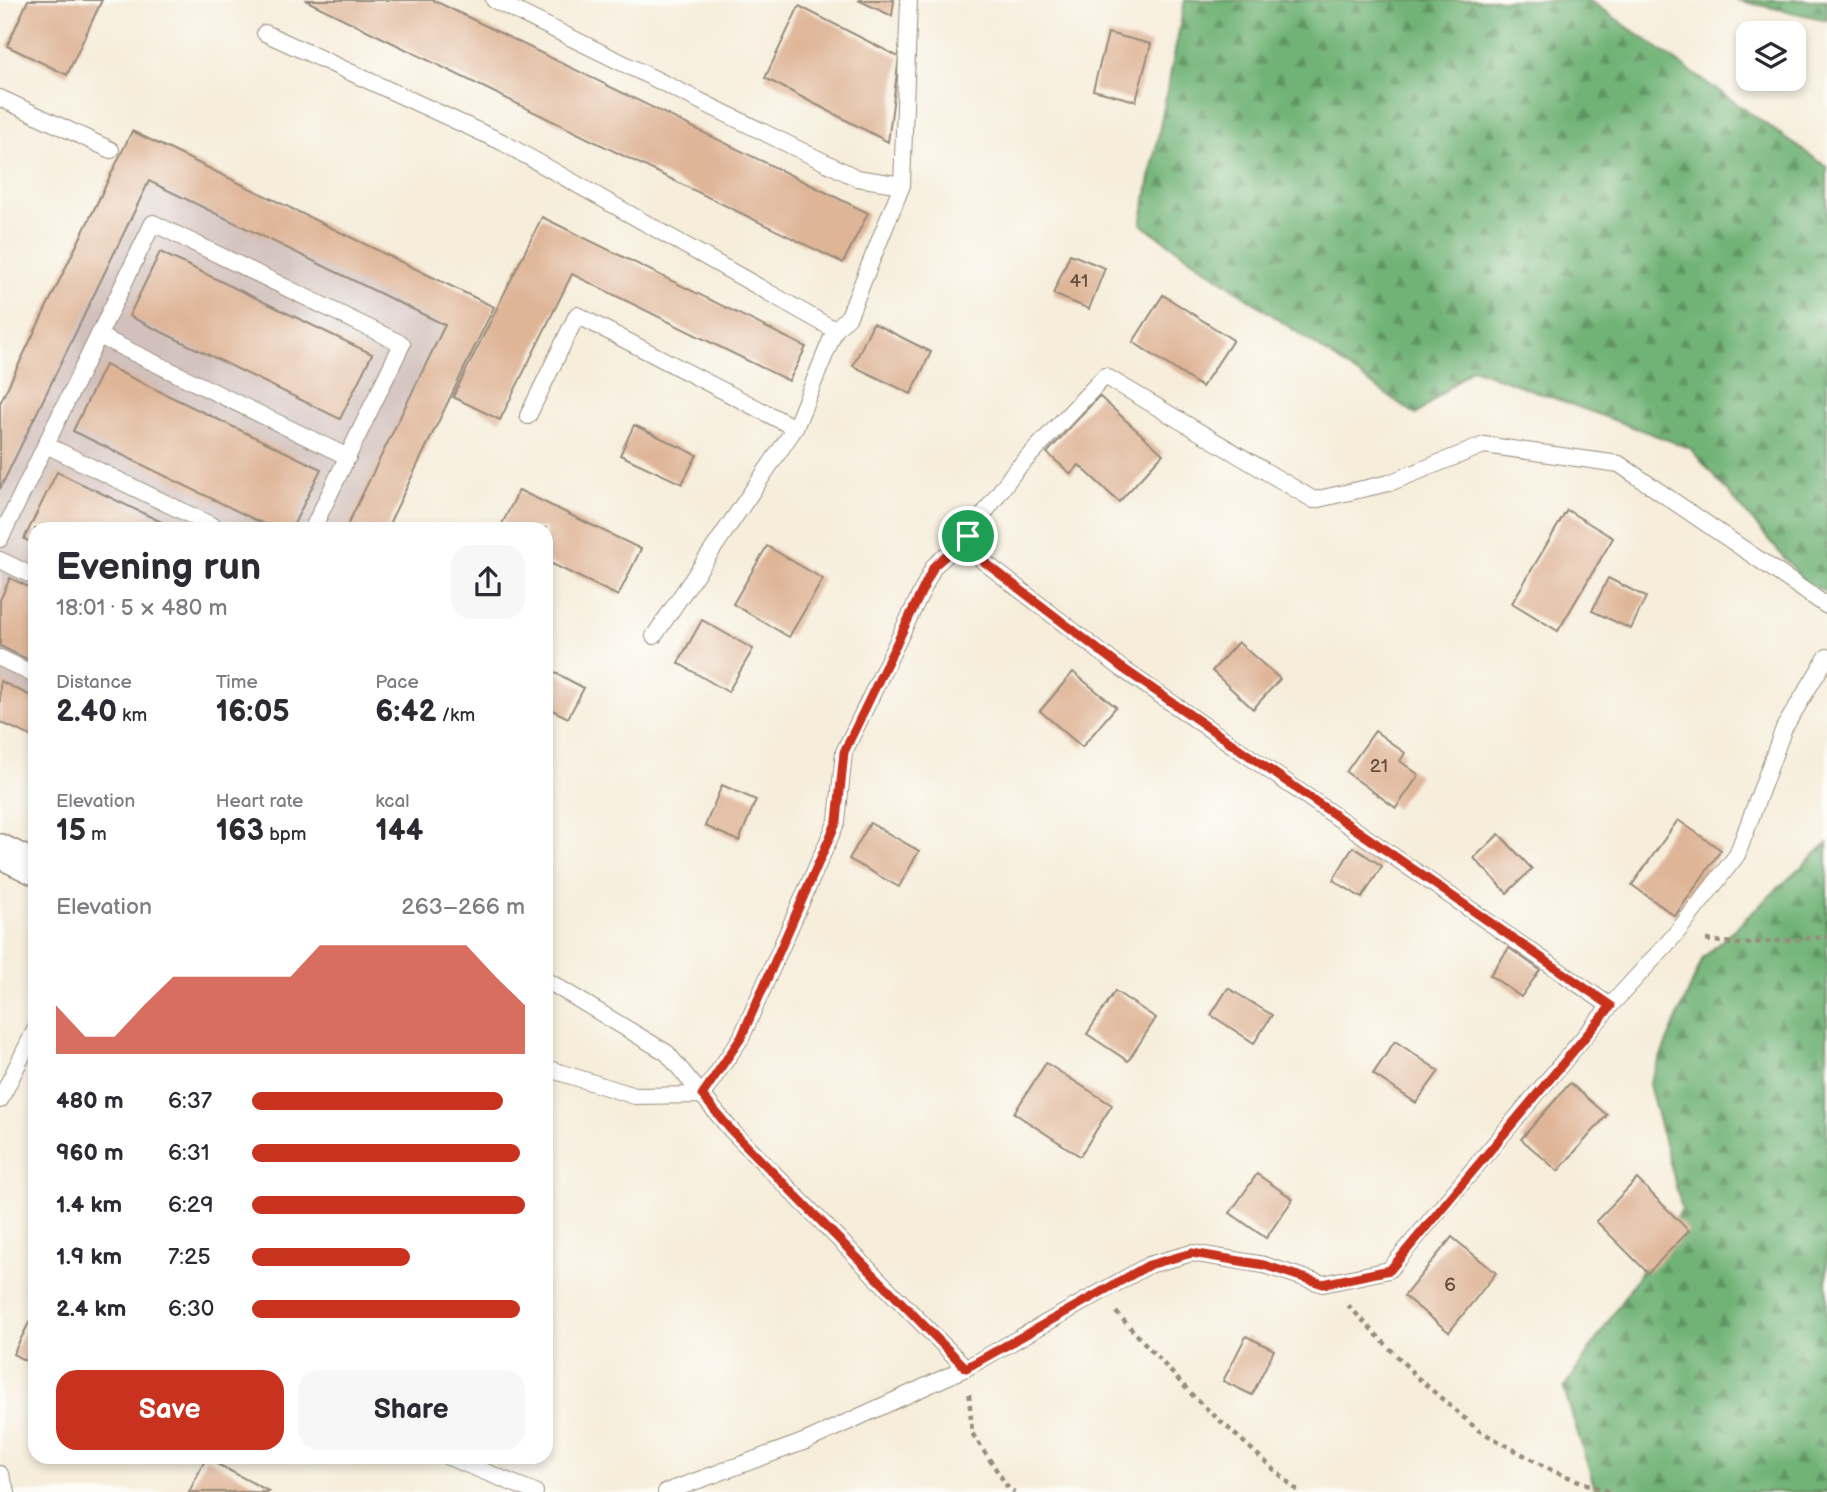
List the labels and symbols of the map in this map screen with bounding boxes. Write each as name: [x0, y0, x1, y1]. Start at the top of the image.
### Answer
house number: 41: [1070, 270, 1088, 293]
pin: [938, 506, 998, 566]
house number: 21: [1370, 755, 1388, 778]
house number: 6: [1444, 1274, 1456, 1297]

